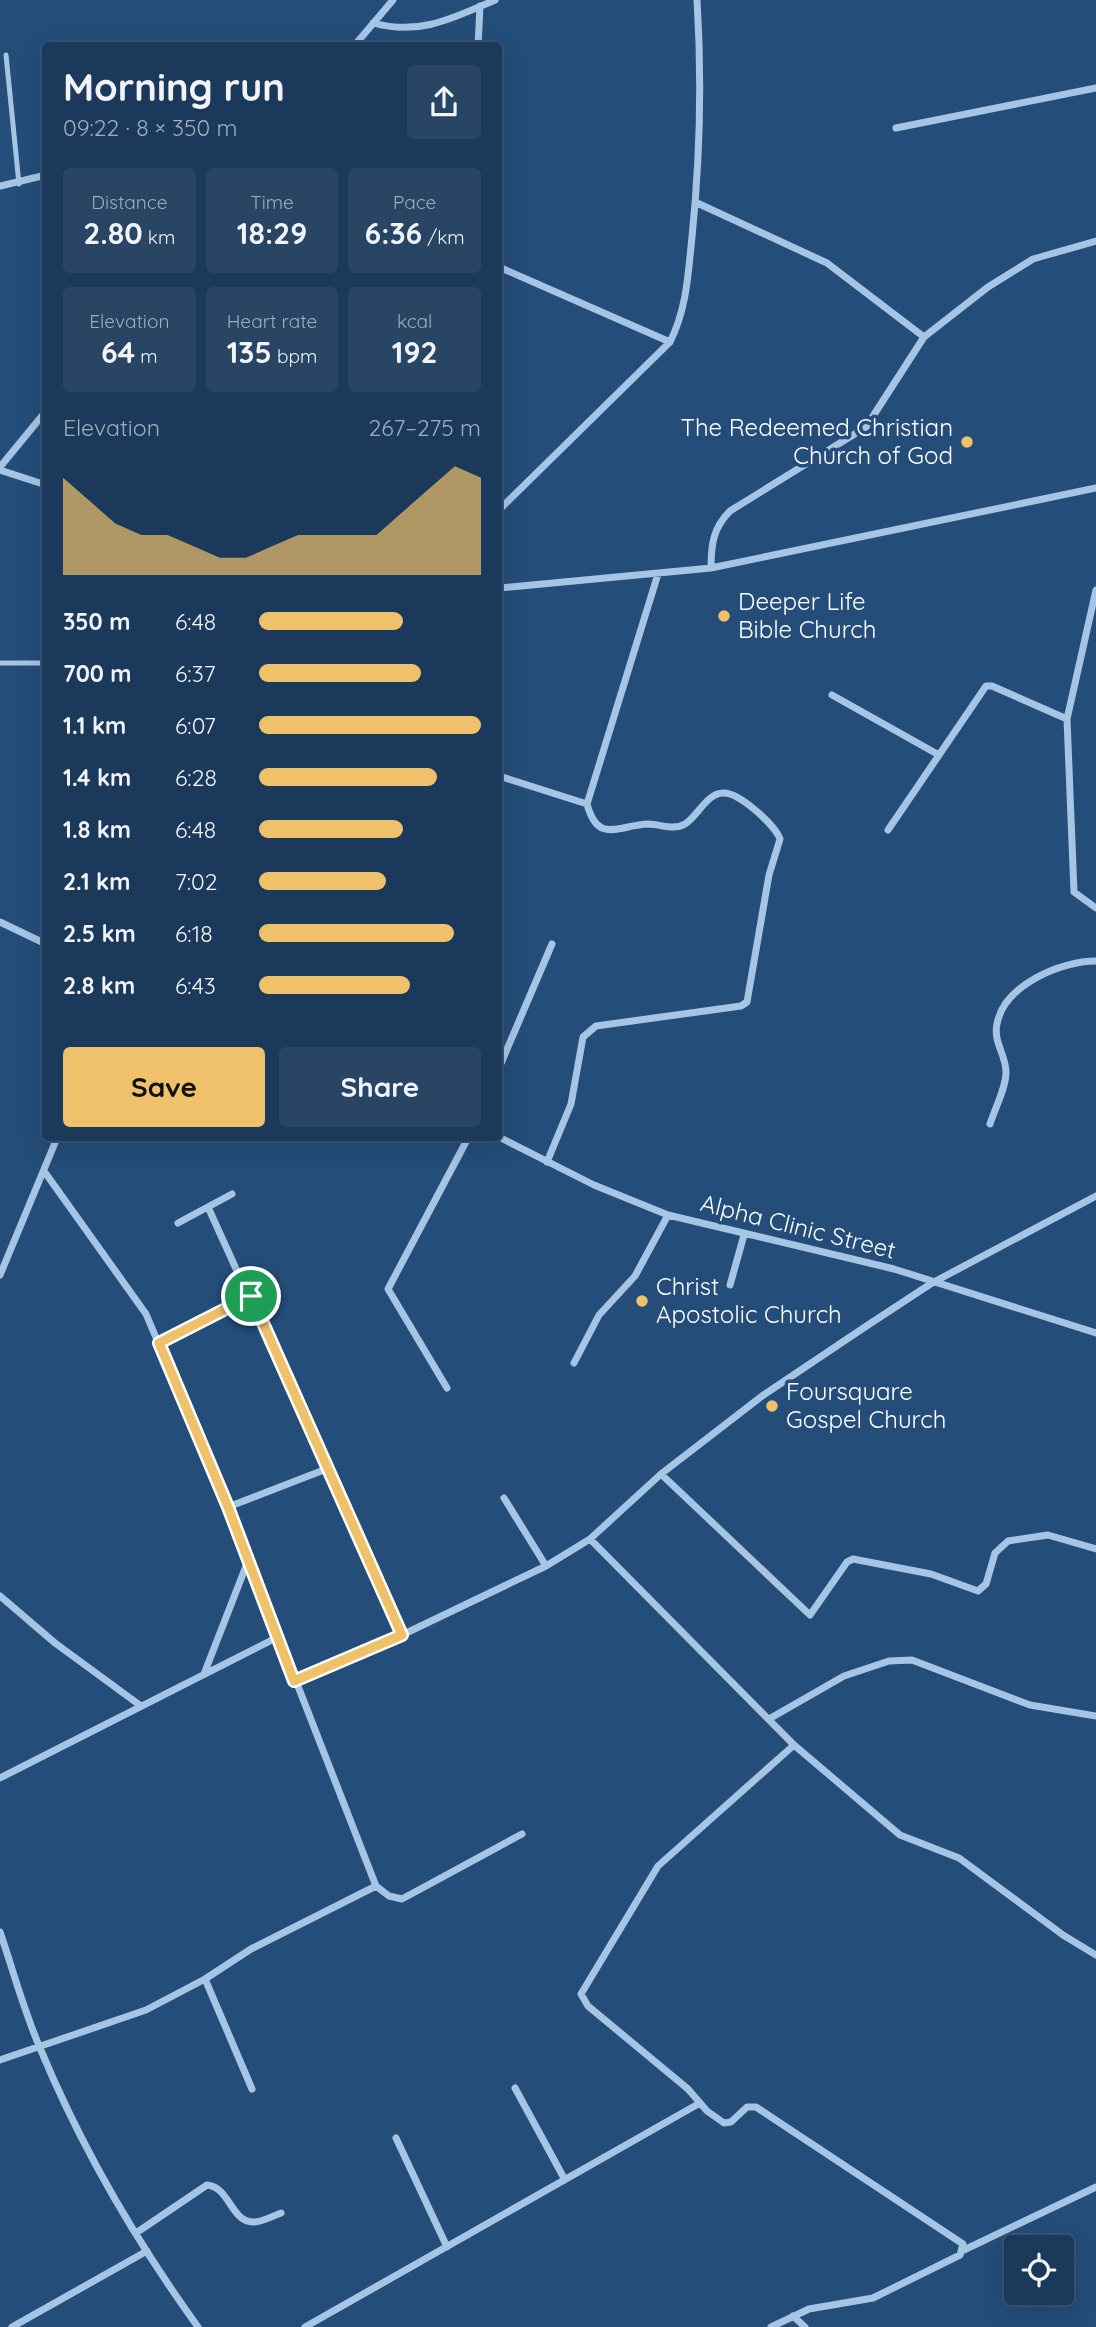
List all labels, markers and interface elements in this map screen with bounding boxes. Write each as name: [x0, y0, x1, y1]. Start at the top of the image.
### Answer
text: Morning run: [63, 63, 285, 111]
button: share: [407, 65, 481, 139]
text: 09:22 · 8 × 350 m: [63, 113, 238, 142]
text: Distance: [91, 190, 167, 214]
text: Time: [250, 190, 294, 214]
text: Pace: [393, 190, 436, 214]
text: 2.80: [83, 214, 143, 252]
text: 18:29: [237, 214, 307, 252]
text: 6:36: [365, 214, 422, 252]
text: km: [143, 225, 175, 249]
text: /km: [422, 225, 465, 249]
text: Elevation: [89, 309, 169, 333]
text: Heart rate: [227, 309, 317, 333]
text: kcal: [397, 309, 432, 333]
text: 64: [101, 333, 135, 371]
text: 135: [227, 333, 272, 371]
text: 192: [392, 333, 438, 371]
text: m: [135, 344, 158, 368]
text: bpm: [272, 344, 317, 368]
place label: The Redeemed Christian Church of God: [680, 412, 953, 470]
text: Elevation: [63, 413, 160, 442]
text: 267–275 m: [368, 413, 481, 442]
marker: The Redeemed Christian Church of God: [959, 434, 975, 450]
place label: Deeper Life Bible Church: [738, 586, 876, 644]
text: 350 m: [63, 607, 130, 636]
text: 6:48: [175, 607, 216, 636]
marker: Deeper Life Bible Church: [716, 608, 732, 624]
text: 700 m: [63, 659, 132, 688]
text: 6:37: [175, 659, 216, 688]
text: 1.1 km: [63, 711, 126, 740]
text: 6:07: [175, 711, 216, 740]
text: 1.4 km: [63, 763, 131, 792]
text: 6:28: [175, 763, 217, 792]
text: 1.8 km: [63, 815, 131, 844]
text: 6:48: [175, 815, 216, 844]
text: 2.1 km: [63, 867, 130, 896]
text: 7:02: [175, 867, 218, 896]
text: 2.5 km: [63, 919, 136, 948]
text: 6:18: [175, 919, 213, 948]
text: 2.8 km: [63, 971, 135, 1000]
text: 6:43: [175, 971, 216, 1000]
button: Save: [63, 1047, 265, 1127]
button: Share: [279, 1047, 481, 1127]
street label: Alpha Clinic Street: [697, 1187, 899, 1265]
pin: [221, 1266, 281, 1326]
place label: Christ Apostolic Church: [656, 1271, 842, 1329]
icon: arrive: [232, 1277, 270, 1315]
marker: Christ Apostolic Church: [634, 1293, 650, 1309]
place label: Foursquare Gospel Church: [786, 1376, 946, 1434]
marker: Foursquare Gospel Church: [764, 1398, 780, 1414]
map controls: [1004, 2235, 1074, 2305]
button: locate: [1004, 2235, 1074, 2305]

